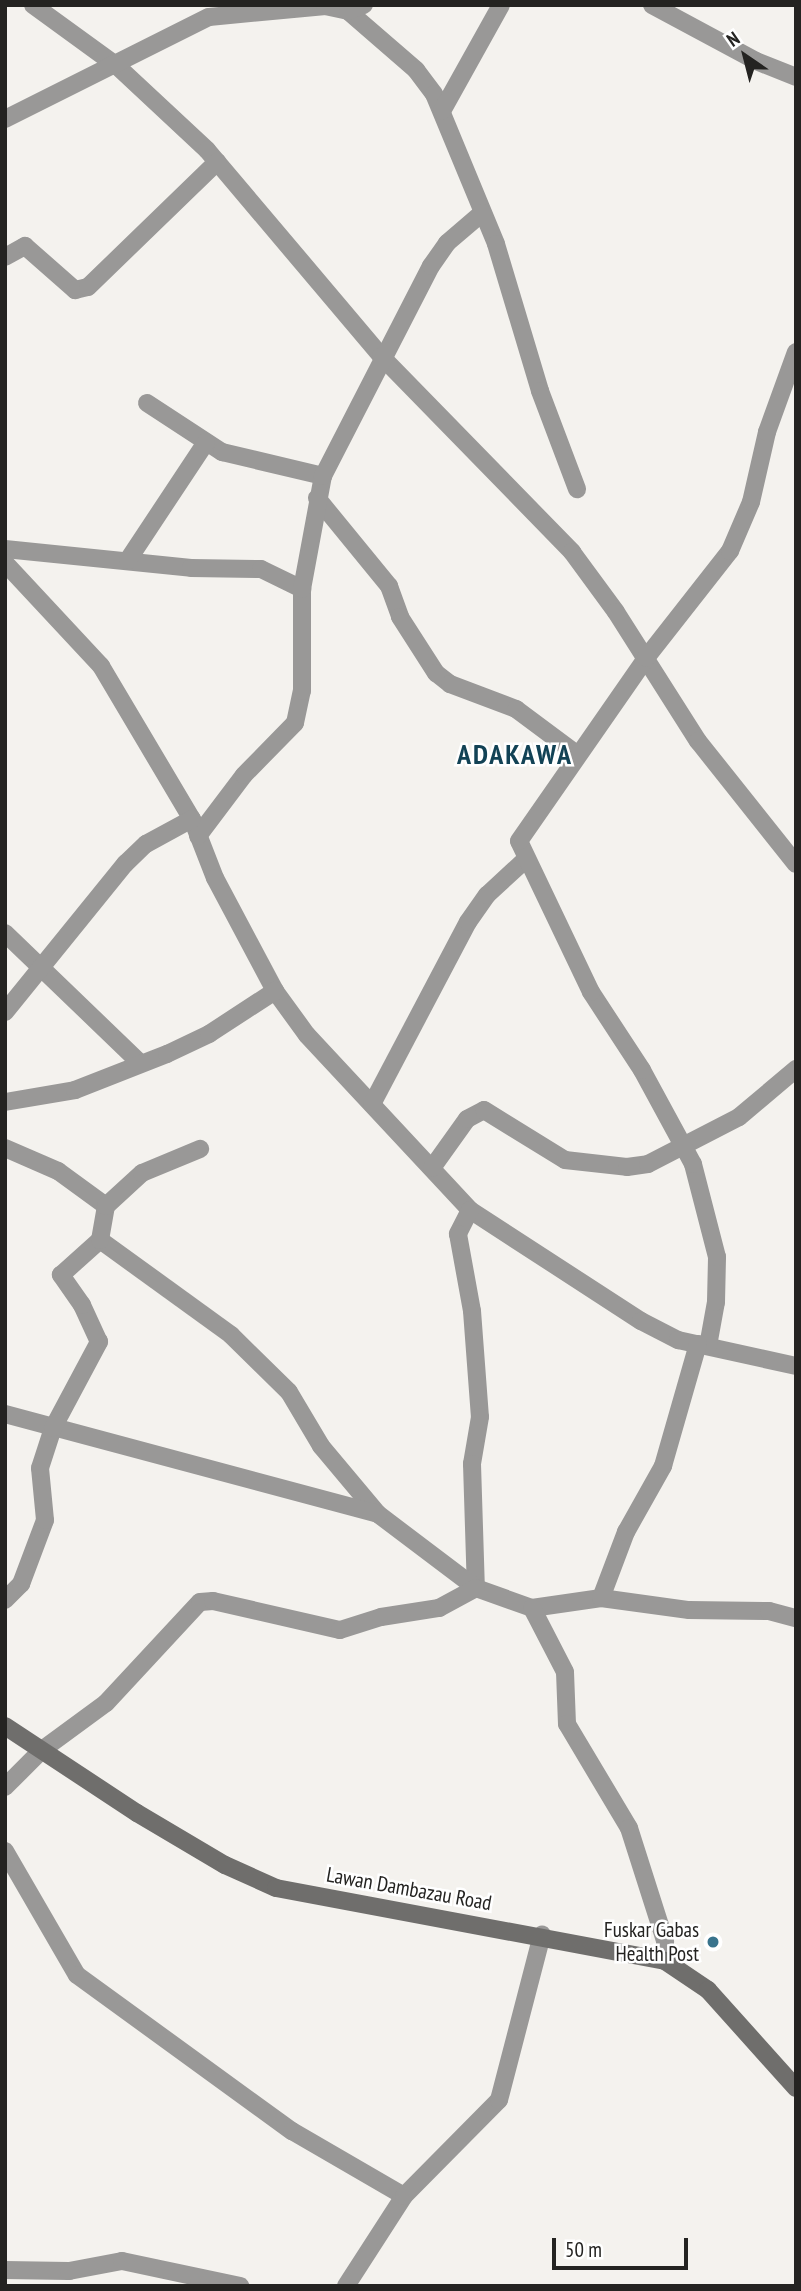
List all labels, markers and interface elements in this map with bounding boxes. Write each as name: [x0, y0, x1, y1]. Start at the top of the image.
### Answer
north arrow: [710, 21, 780, 91]
text: N: [722, 26, 744, 52]
district label: ADAKAWA: [458, 737, 572, 771]
street label: Lawan Dambazau Road: [324, 1862, 494, 1916]
place label: Fuskar Gabas Health Post: [604, 1917, 699, 1967]
marker: Fuskar Gabas Health Post: [705, 1934, 721, 1950]
scale bar: [556, 2224, 692, 2268]
text: 50 m: [565, 2236, 602, 2263]

